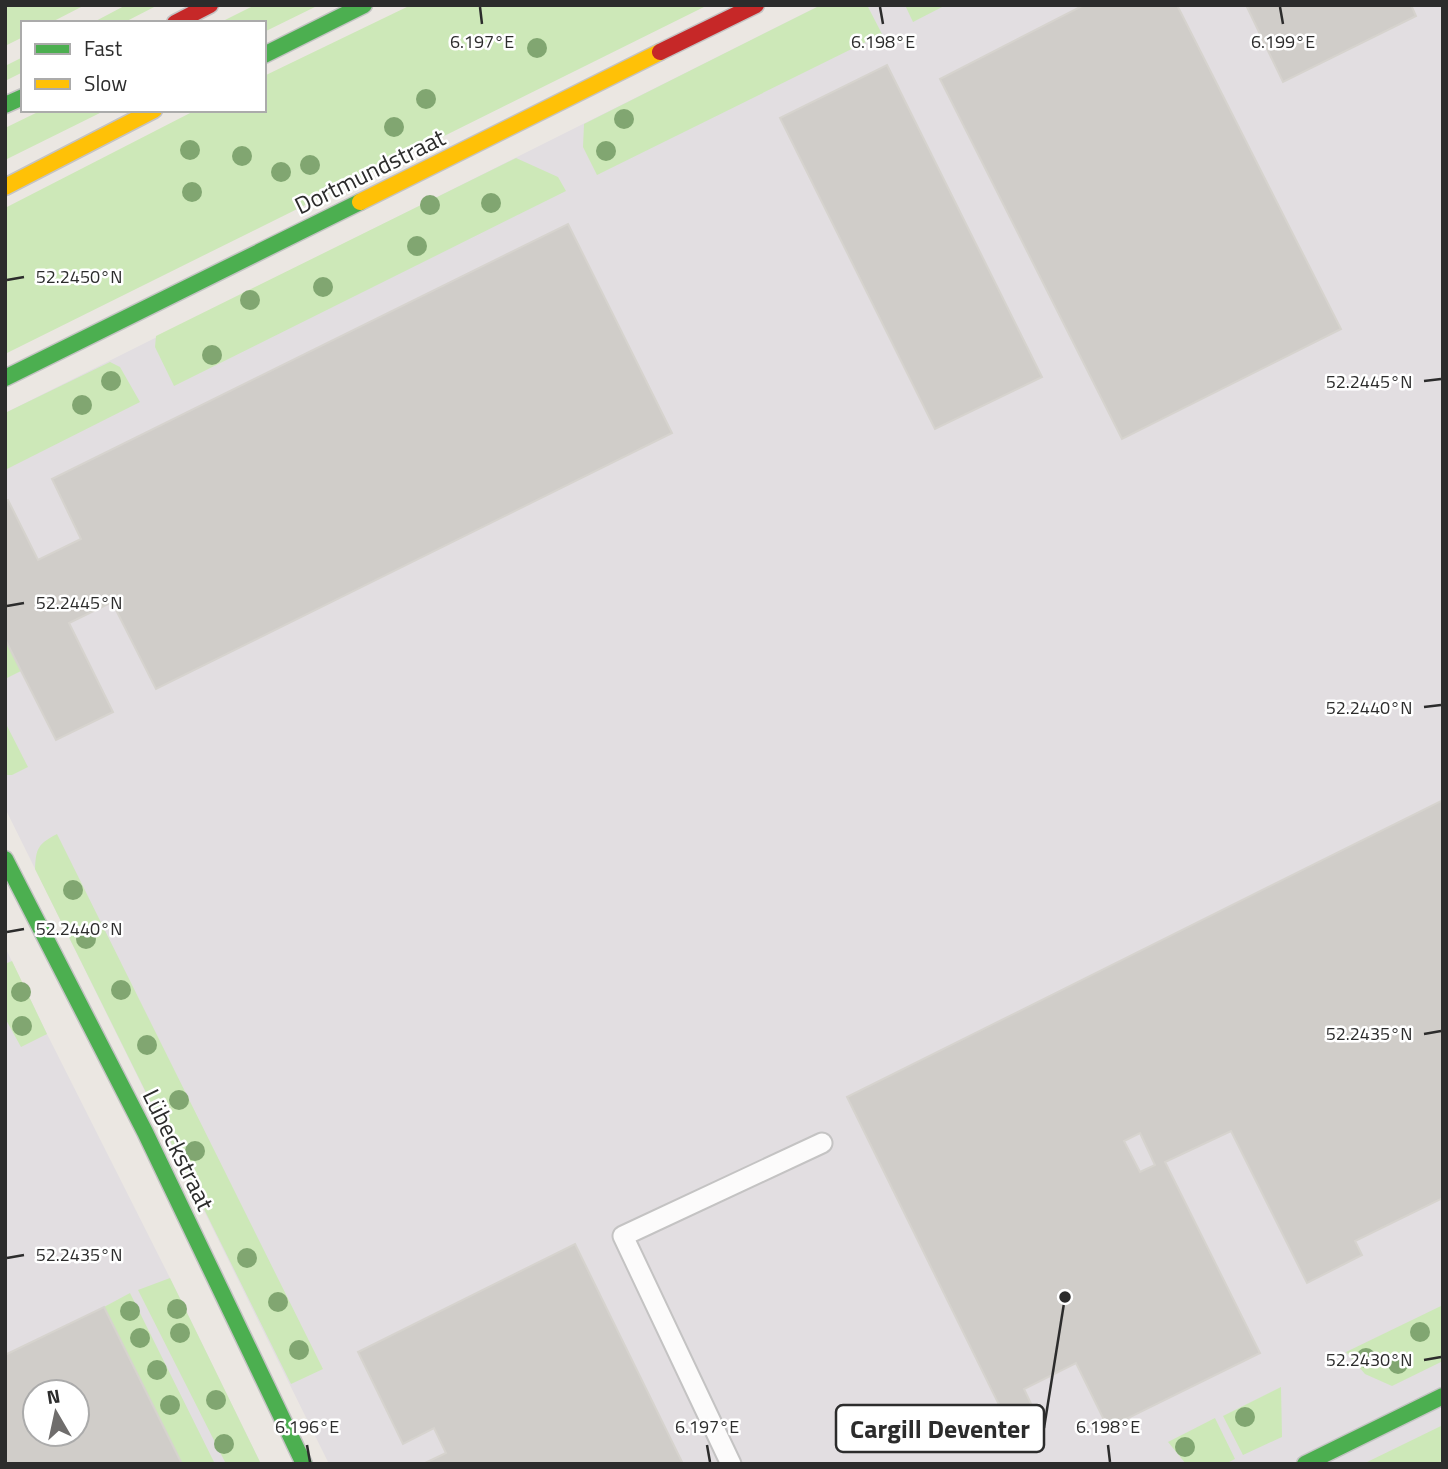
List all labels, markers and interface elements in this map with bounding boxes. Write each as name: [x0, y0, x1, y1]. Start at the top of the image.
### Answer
legend: [21, 21, 266, 112]
text: 6.197°E: [450, 28, 514, 55]
text: 6.198°E: [851, 28, 915, 55]
text: 6.199°E: [1251, 28, 1315, 55]
text: Fast: [84, 32, 123, 64]
text: Slow: [84, 67, 127, 99]
street label: Dortmundstraat: [288, 119, 452, 223]
text: 52.2450°N: [36, 263, 122, 290]
text: 52.2445°N: [1326, 368, 1412, 395]
text: 52.2445°N: [36, 589, 122, 616]
text: 52.2440°N: [1326, 694, 1412, 721]
text: 52.2440°N: [36, 915, 122, 942]
text: 52.2435°N: [1326, 1020, 1412, 1047]
street label: Lübeckstraat: [134, 1083, 224, 1217]
text: 52.2435°N: [36, 1241, 122, 1268]
text: 52.2430°N: [1326, 1346, 1412, 1373]
north arrow: [21, 1378, 91, 1448]
text: N: [44, 1380, 62, 1411]
callout: Cargill Deventer: [836, 1405, 1044, 1452]
text: Cargill Deventer: [850, 1409, 1030, 1448]
text: 6.196°E: [275, 1413, 339, 1440]
text: 6.197°E: [675, 1413, 739, 1440]
text: 6.198°E: [1076, 1413, 1140, 1440]

